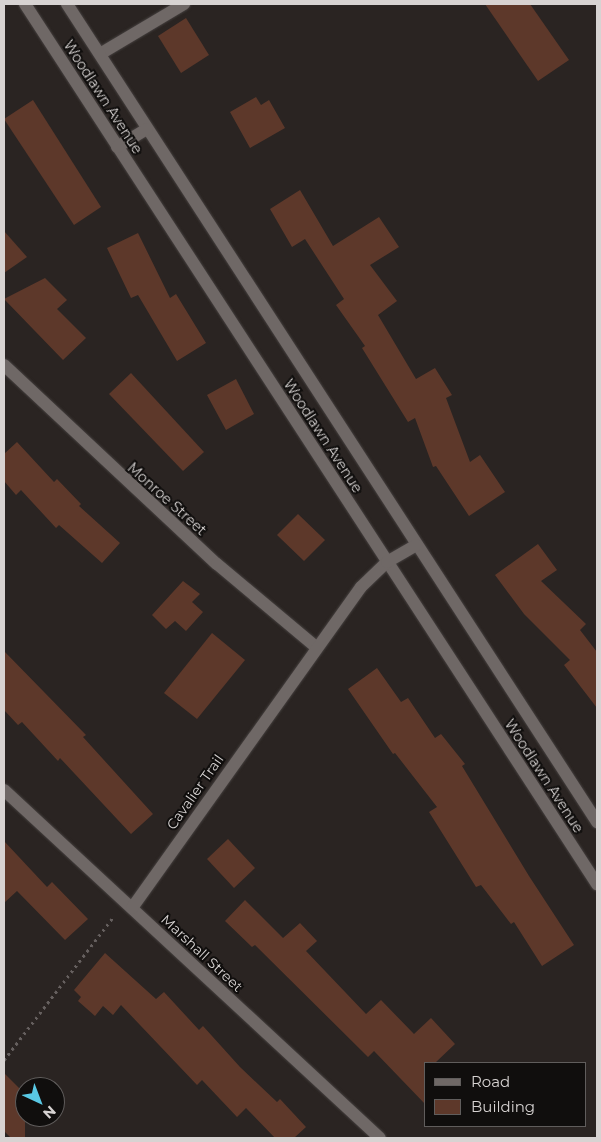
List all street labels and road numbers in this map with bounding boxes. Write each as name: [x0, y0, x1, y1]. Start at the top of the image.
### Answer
street label: Woodlawn Avenue: [60, 37, 146, 157]
street label: Woodlawn Avenue: [280, 376, 366, 496]
street label: Monroe Street: [124, 459, 210, 539]
street label: Woodlawn Avenue: [501, 716, 587, 836]
street label: Cavalier Trail: [163, 751, 227, 833]
street label: Marshall Street: [158, 911, 246, 995]

